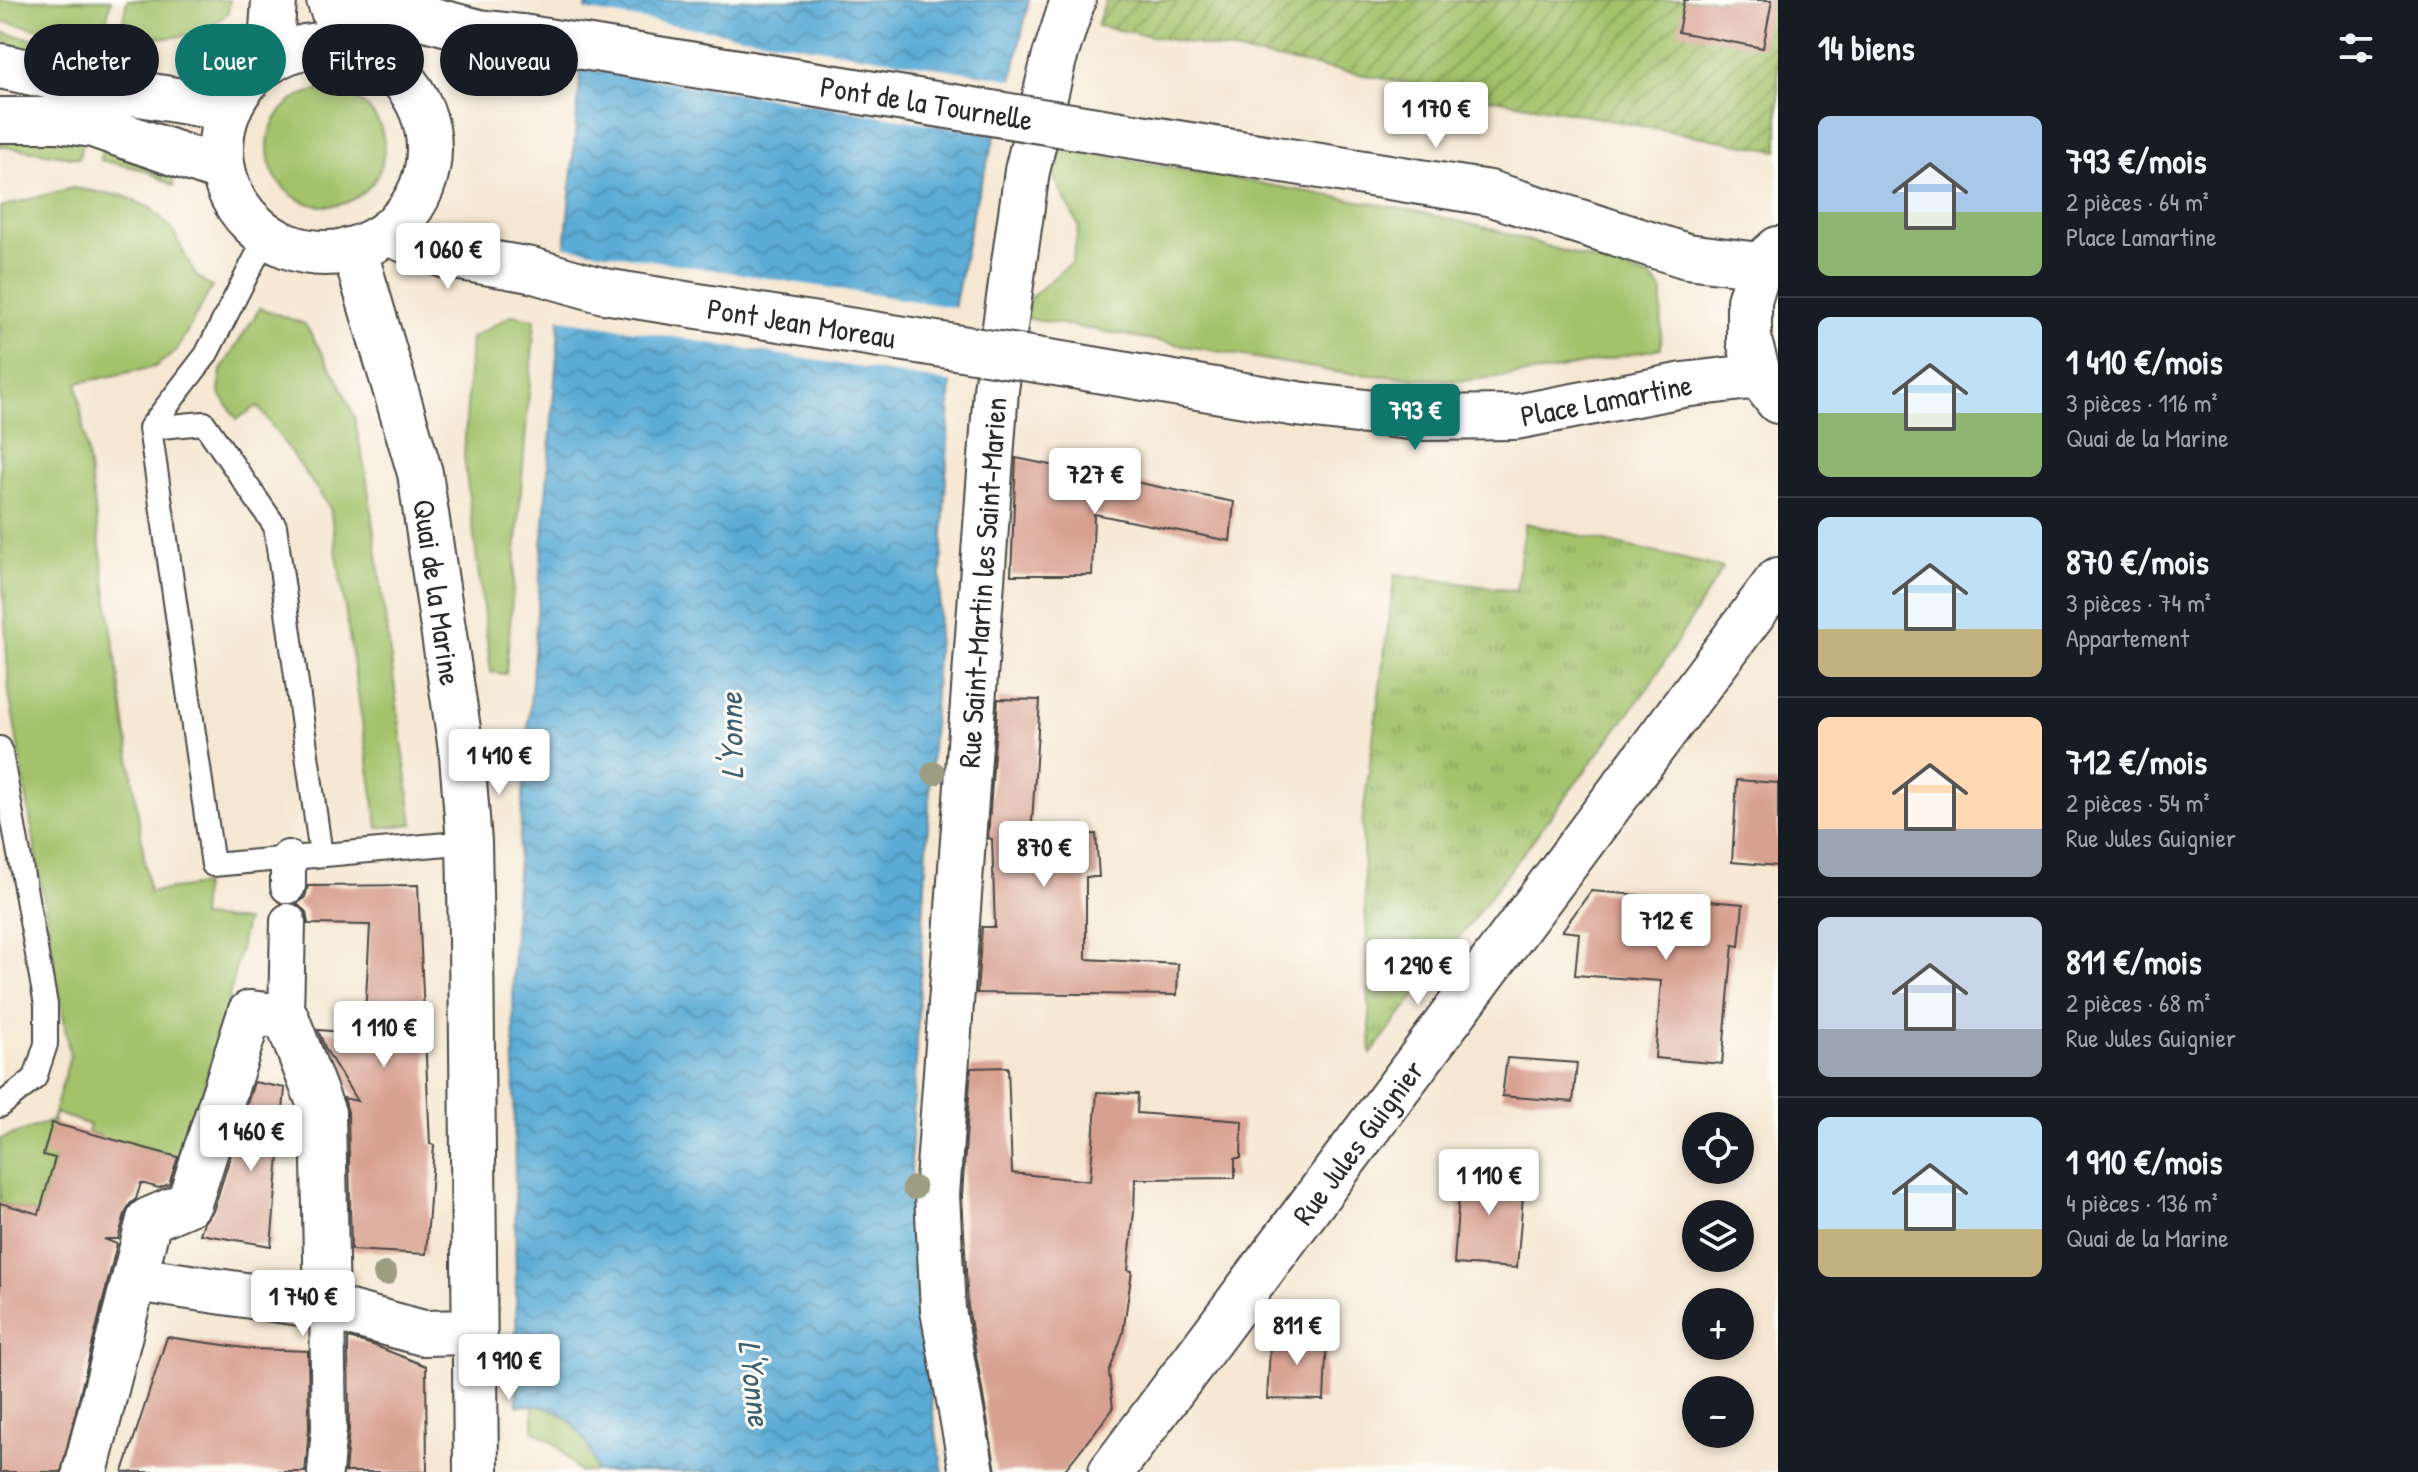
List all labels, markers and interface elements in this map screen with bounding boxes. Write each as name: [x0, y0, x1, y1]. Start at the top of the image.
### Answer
chip: Acheter: [24, 24, 159, 96]
chip: Louer: [175, 24, 286, 96]
chip: Filtres: [302, 24, 424, 96]
chip: Nouveau: [440, 24, 578, 96]
text: 14 biens: [1818, 25, 1915, 71]
icon: filters: [2334, 26, 2378, 70]
street label: Pont de la Tournelle: [818, 66, 1036, 139]
pin: 1 170 €: [1362, 82, 1510, 150]
text: 1 170 €: [1402, 90, 1470, 125]
text: 793 €/mois: [2066, 138, 2207, 184]
icon: home: [1882, 148, 1978, 244]
text: 2 pièces · 64 m²: [2066, 184, 2209, 219]
text: Place Lamartine: [2066, 219, 2217, 254]
pin: 1 060 €: [374, 223, 522, 291]
text: 1 060 €: [414, 231, 482, 266]
street label: Pont Jean Moreau: [705, 288, 898, 357]
text: 1 410 €/mois: [2066, 339, 2223, 385]
icon: home: [1882, 349, 1978, 445]
street label: Place Lamartine: [1517, 364, 1694, 436]
pin: 793 €: [1359, 384, 1471, 452]
text: 3 pièces · 116 m²: [2066, 385, 2217, 420]
text: 793 €: [1389, 392, 1441, 427]
street label: Rue Saint-Martin les Saint-Marien: [948, 396, 1015, 769]
text: Quai de la Marine: [2066, 420, 2229, 455]
pin: 727 €: [1039, 448, 1151, 516]
text: 727 €: [1067, 456, 1123, 491]
street label: Quai de la Marine: [404, 496, 471, 688]
text: 870 €/mois: [2066, 539, 2209, 585]
icon: home: [1882, 549, 1978, 645]
text: 3 pièces · 74 m²: [2066, 585, 2211, 620]
text: Appartement: [2066, 620, 2189, 655]
water label: L'Yonne: [709, 691, 753, 779]
pin: 1 410 €: [425, 729, 573, 797]
text: 1 410 €: [467, 737, 531, 772]
text: 712 €/mois: [2066, 739, 2207, 785]
icon: home: [1882, 749, 1978, 845]
text: 2 pièces · 54 m²: [2066, 785, 2209, 820]
text: Rue Jules Guignier: [2066, 820, 2236, 855]
pin: 870 €: [988, 821, 1100, 889]
text: 870 €: [1017, 829, 1071, 864]
pin: 712 €: [1610, 894, 1722, 962]
text: 712 €: [1640, 902, 1692, 937]
pin: 1 290 €: [1344, 939, 1492, 1007]
text: 811 €/mois: [2066, 939, 2202, 985]
text: 1 290 €: [1384, 947, 1452, 982]
icon: home: [1882, 949, 1978, 1045]
text: 2 pièces · 68 m²: [2066, 985, 2210, 1020]
pin: 1 110 €: [310, 1001, 458, 1069]
text: 1 110 €: [352, 1009, 416, 1044]
text: Rue Jules Guignier: [2066, 1020, 2236, 1055]
street label: Rue Jules Guignier: [1283, 1051, 1433, 1233]
pin: 1 460 €: [177, 1105, 325, 1173]
map controls: [1682, 1112, 1754, 1448]
button: locate: [1682, 1112, 1754, 1184]
text: 1 460 €: [218, 1113, 284, 1148]
text: 1 910 €/mois: [2066, 1139, 2222, 1185]
pin: 1 110 €: [1415, 1149, 1563, 1217]
icon: home: [1882, 1149, 1978, 1245]
text: 1 110 €: [1457, 1157, 1521, 1192]
text: 4 pièces · 136 m²: [2066, 1185, 2218, 1220]
button: layers: [1682, 1200, 1754, 1272]
text: Quai de la Marine: [2066, 1220, 2229, 1255]
pin: 1 740 €: [229, 1270, 377, 1338]
text: 1 740 €: [269, 1278, 337, 1313]
button: +: [1682, 1288, 1754, 1360]
pin: 811 €: [1241, 1299, 1353, 1367]
text: 811 €: [1273, 1307, 1321, 1342]
pin: 1 910 €: [435, 1334, 583, 1402]
water label: L'Yonne: [728, 1338, 782, 1429]
text: 1 910 €: [477, 1342, 541, 1377]
button: −: [1682, 1376, 1754, 1448]

